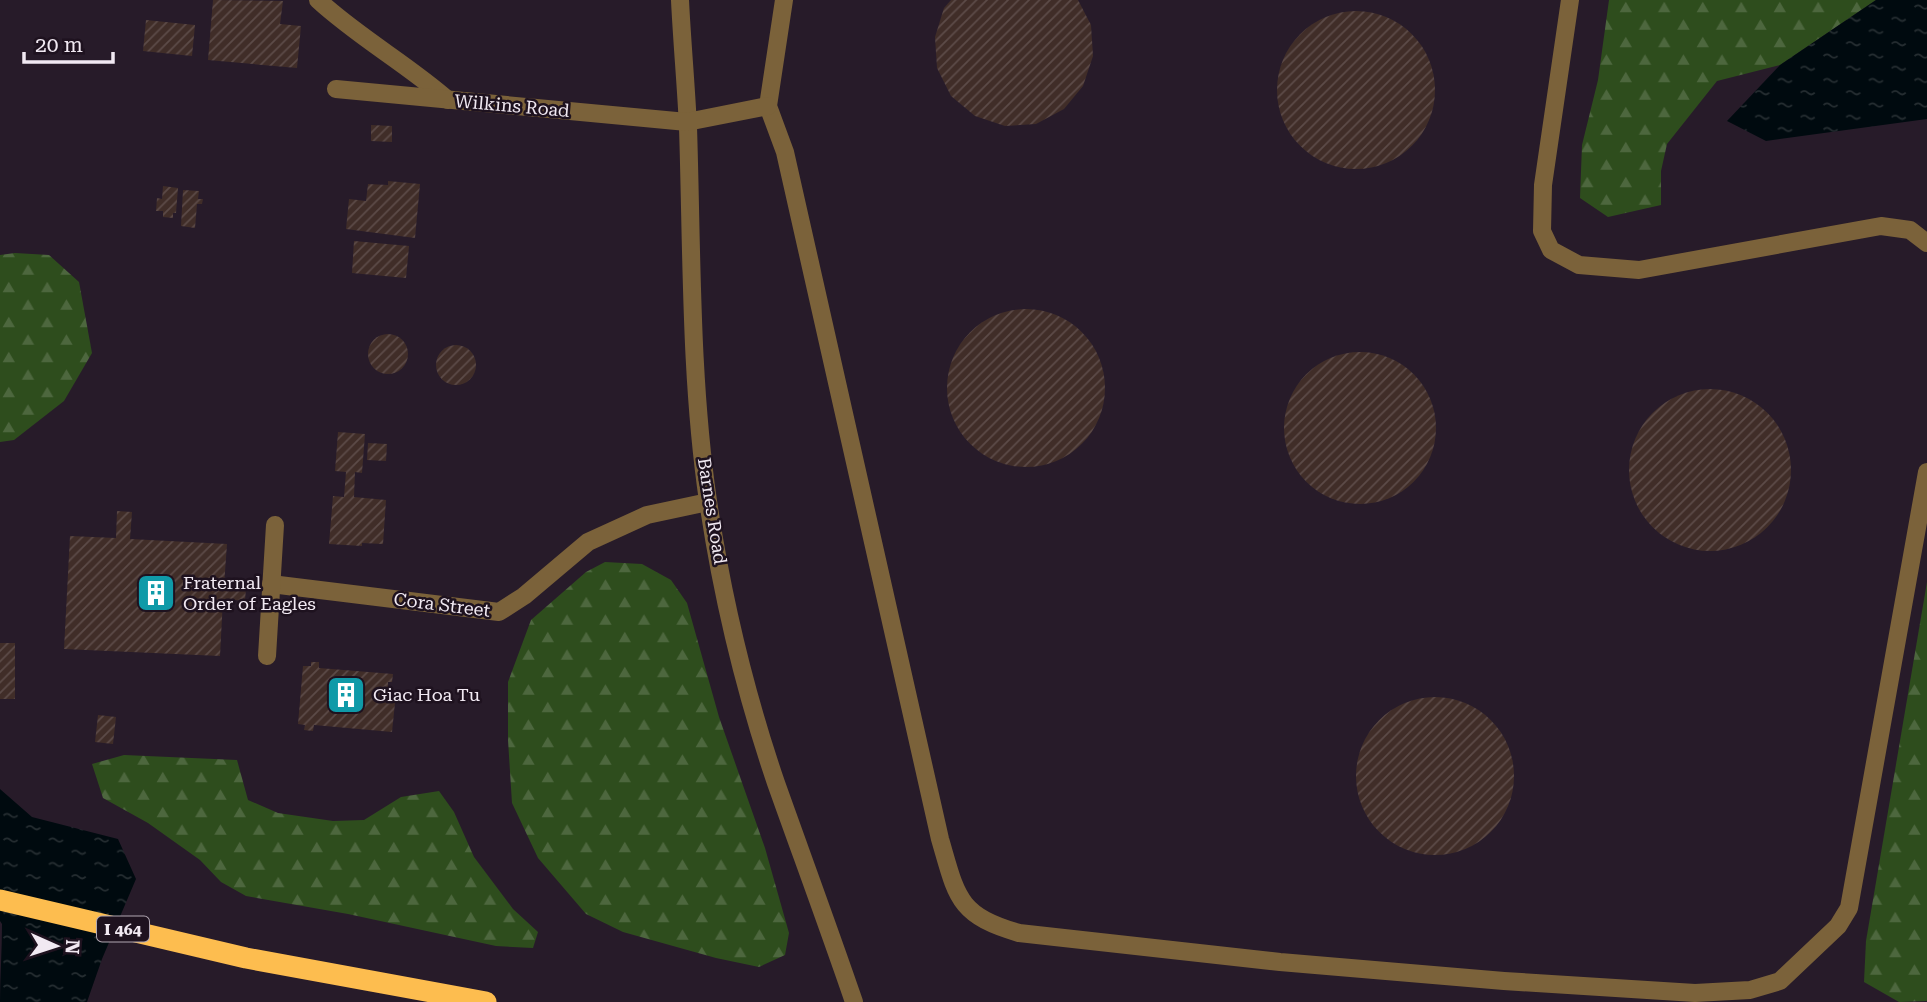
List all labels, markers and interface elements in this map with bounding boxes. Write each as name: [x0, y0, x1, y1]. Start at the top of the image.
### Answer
scale bar: [24, 21, 114, 65]
text: 20 m: [35, 33, 83, 57]
street label: Wilkins Road: [454, 90, 571, 121]
street label: Barnes Road: [694, 456, 731, 566]
building icon: Fraternal Order of Eagles: [135, 572, 177, 614]
place label: Fraternal Order of Eagles: [183, 572, 316, 614]
street label: Cora Street: [393, 588, 492, 621]
building icon: Giac Hoa Tu: [325, 674, 367, 716]
place label: Giac Hoa Tu: [373, 684, 480, 705]
north arrow: [21, 911, 91, 981]
road number: I 464: [97, 917, 149, 942]
text: N: [61, 939, 84, 955]

